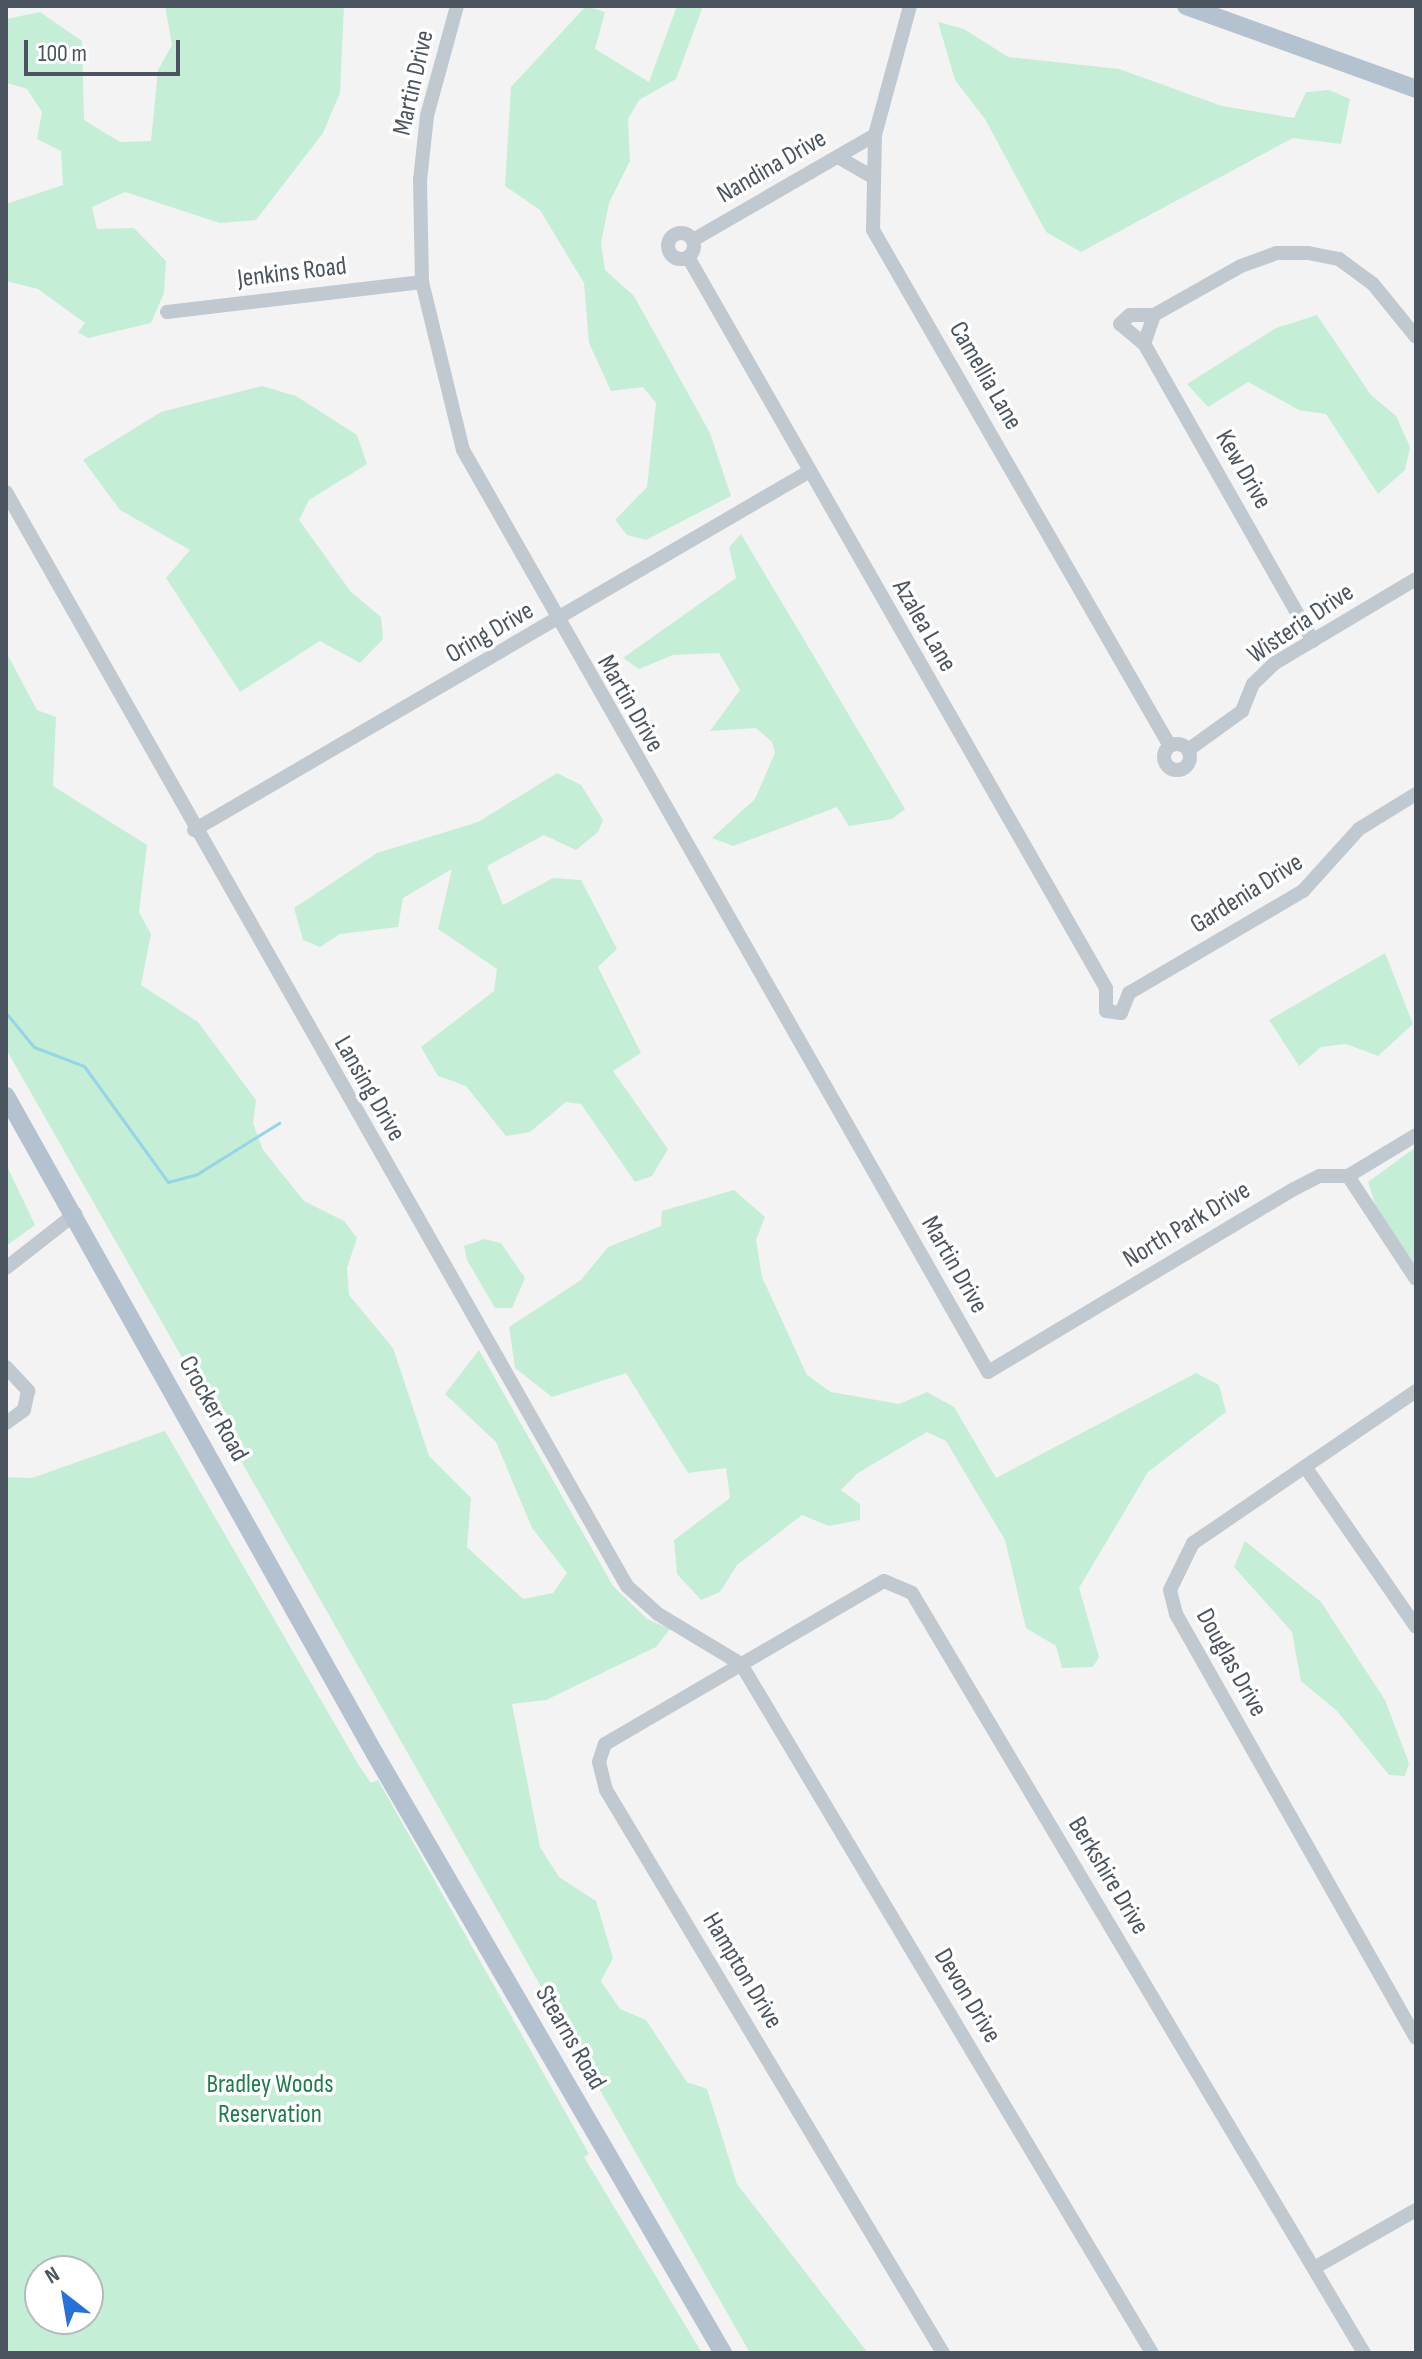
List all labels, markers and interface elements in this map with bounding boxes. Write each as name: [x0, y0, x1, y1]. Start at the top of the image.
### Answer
scale bar: [28, 24, 184, 74]
street label: Martin Drive: [387, 28, 441, 138]
text: 100 m: [38, 39, 87, 68]
street label: Nandina Drive: [712, 123, 832, 211]
street label: Jenkins Road: [236, 251, 348, 295]
street label: Camellia Lane: [942, 316, 1028, 436]
street label: Kew Drive: [1208, 425, 1278, 515]
street label: Azalea Lane: [885, 574, 963, 678]
street label: Wisteria Drive: [1242, 577, 1360, 671]
street label: Oring Drive: [441, 595, 539, 671]
street label: Martin Drive: [590, 650, 670, 758]
street label: Gardenia Drive: [1185, 847, 1309, 941]
street label: Lansing Drive: [327, 1031, 411, 1147]
street label: North Park Drive: [1118, 1175, 1256, 1275]
street label: Martin Drive: [914, 1211, 994, 1319]
street label: Crocker Road: [171, 1351, 255, 1467]
street label: Douglas Drive: [1189, 1604, 1273, 1722]
street label: Berkshire Drive: [1061, 1812, 1155, 1940]
street label: Hampton Drive: [695, 1907, 789, 2035]
street label: Devon Drive: [927, 1943, 1007, 2049]
street label: Stearns Road: [528, 1981, 612, 2095]
park label: Bradley Woods Reservation: [207, 2069, 333, 2130]
north arrow: [24, 2255, 104, 2335]
text: N: [40, 2261, 64, 2290]

